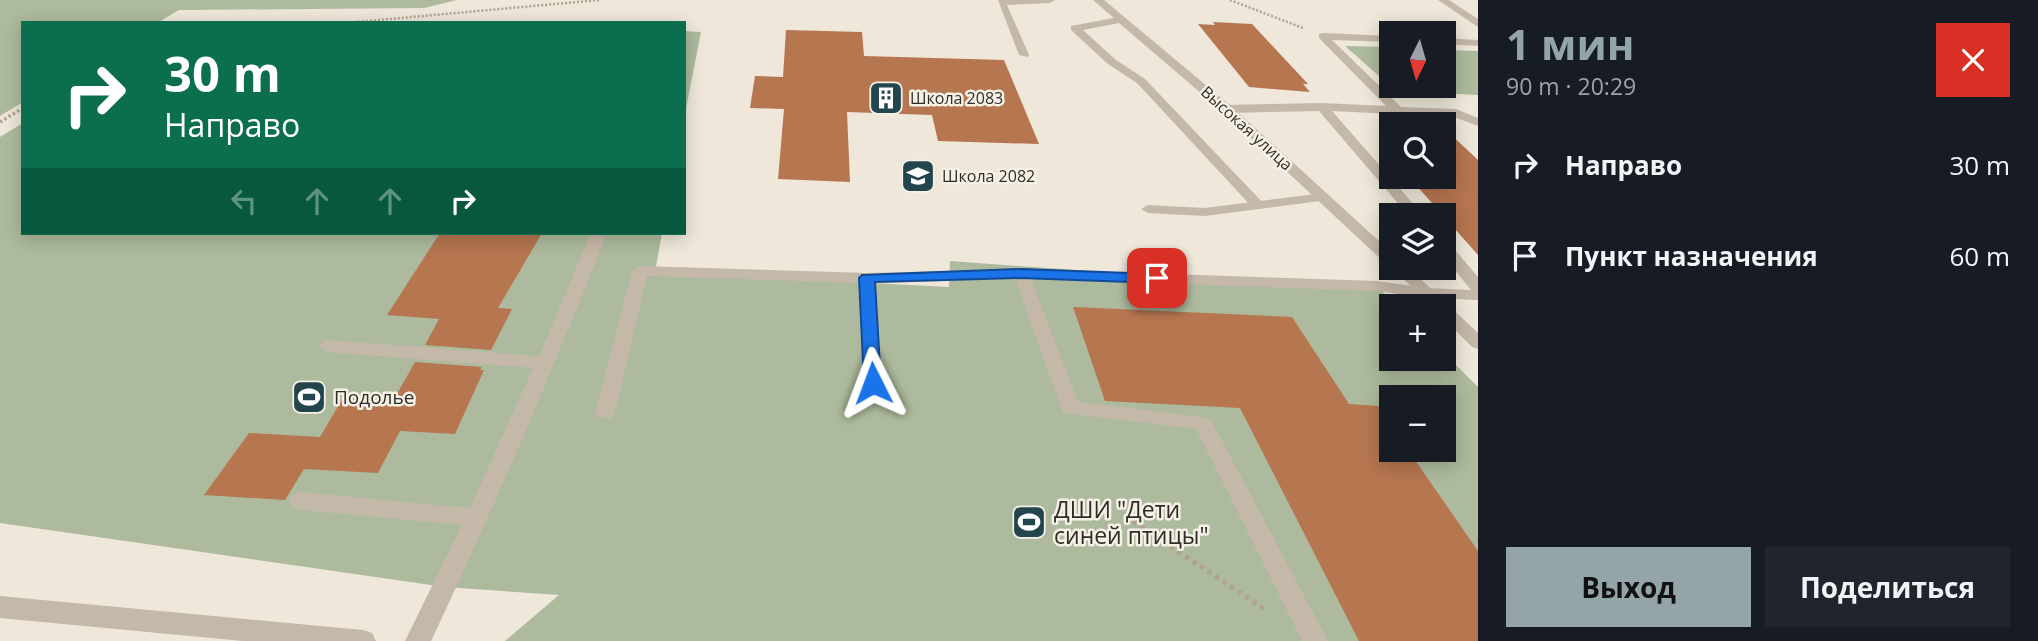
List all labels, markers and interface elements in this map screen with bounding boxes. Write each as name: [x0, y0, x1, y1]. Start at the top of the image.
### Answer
text: 1 мин: [1506, 15, 1634, 72]
north arrow: [1379, 21, 1456, 98]
map controls: [1379, 21, 1456, 462]
button: close: [1936, 23, 2010, 97]
text: 30 m: [164, 40, 281, 106]
icon: right: [49, 49, 140, 140]
text: 90 m · 20:29: [1506, 70, 1636, 102]
building icon: Школа 2083: [867, 79, 905, 117]
street label: Высокая улица: [1196, 81, 1298, 175]
place label: Школа 2083: [910, 87, 1003, 109]
text: Направо: [164, 103, 300, 146]
button: search: [1379, 112, 1456, 189]
icon: right: [1506, 146, 1544, 184]
text: Направо: [1565, 147, 1682, 183]
text: 30 m: [1949, 147, 2010, 183]
school or university icon: Школа 2082: [899, 157, 937, 195]
place label: Школа 2082: [942, 165, 1035, 187]
icon: left: [225, 182, 263, 220]
icon: ahead: [298, 182, 336, 220]
icon: ahead: [371, 182, 409, 220]
icon: right: [444, 182, 482, 220]
button: layers: [1379, 203, 1456, 280]
icon: arrive: [1506, 237, 1544, 275]
text: Пункт назначения: [1565, 238, 1818, 274]
text: 60 m: [1949, 238, 2010, 274]
pin: [1127, 248, 1187, 308]
icon: arrive: [1138, 259, 1176, 297]
button: +: [1379, 294, 1456, 371]
position arrow: [836, 346, 910, 420]
sports icon: Подолье: [290, 378, 328, 416]
place label: Подолье: [334, 384, 414, 410]
button: −: [1379, 385, 1456, 462]
place label: ДШИ "Дети синей птицы": [1054, 493, 1209, 551]
sports icon: ДШИ "Дети синей птицы": [1010, 503, 1048, 541]
button: Выход: [1506, 547, 1751, 627]
button: Поделиться: [1765, 547, 2010, 627]

